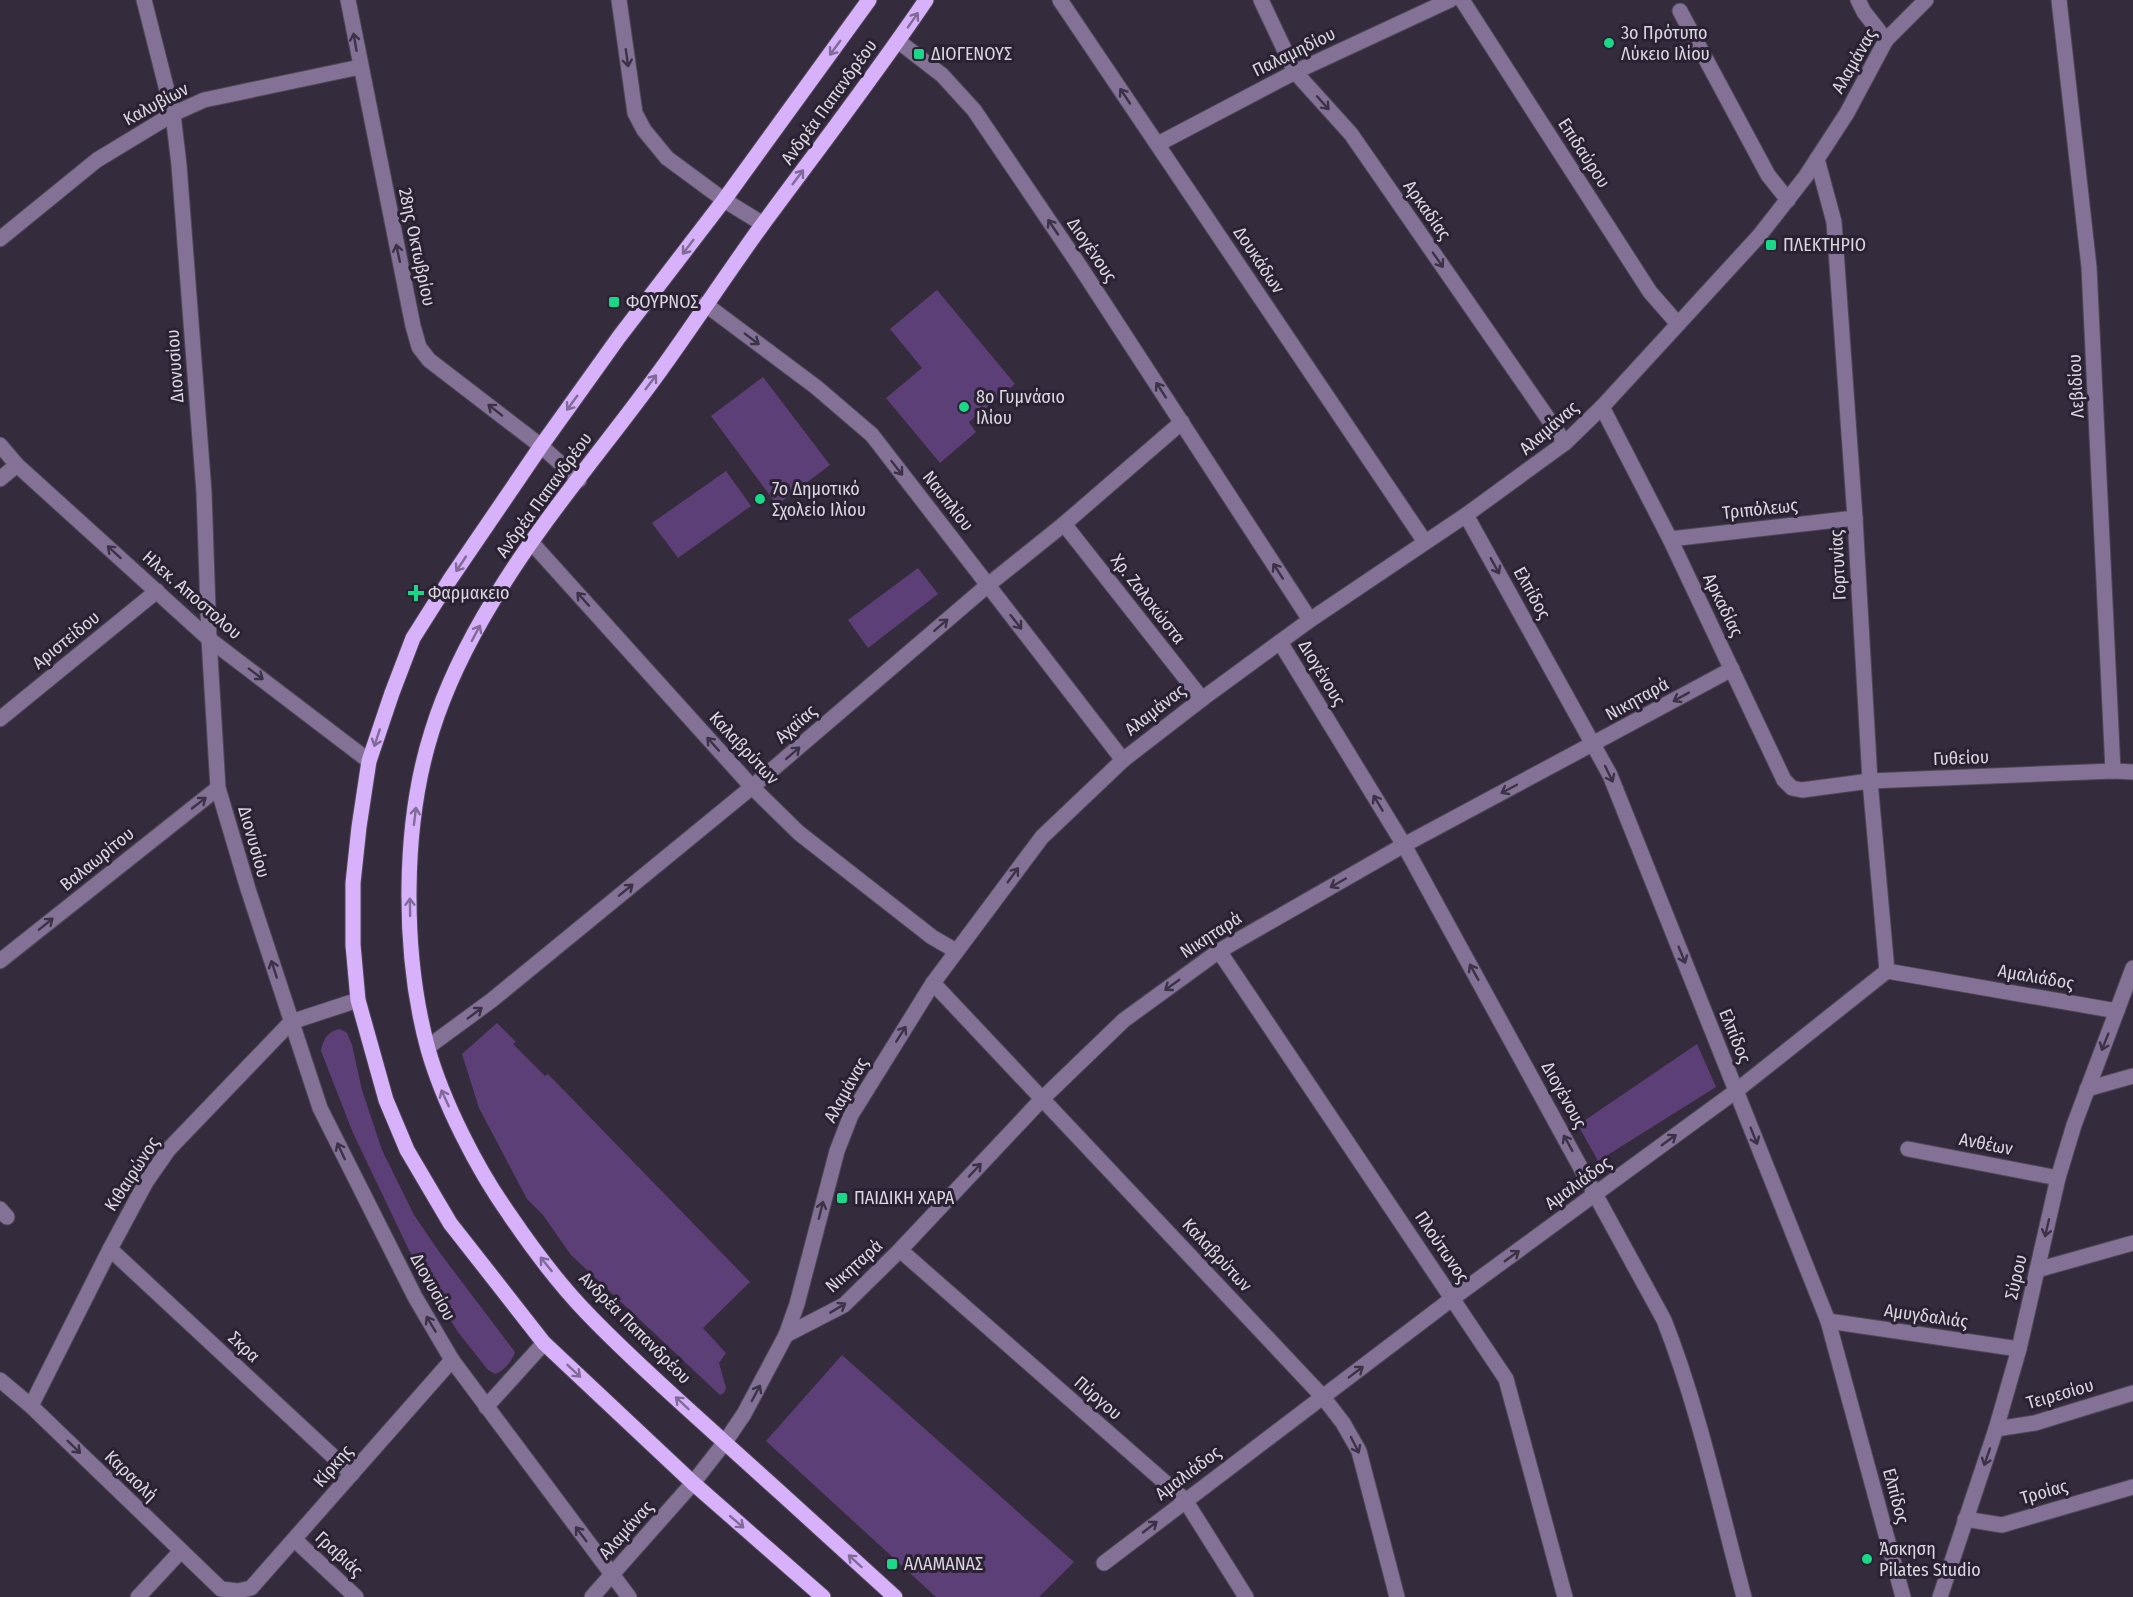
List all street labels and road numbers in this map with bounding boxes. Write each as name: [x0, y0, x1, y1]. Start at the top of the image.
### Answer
street label: Παλαμηδίου: [1249, 22, 1339, 82]
street label: Αλαμάνας: [1827, 24, 1881, 97]
street label: Ανδρέα Παπανδρέου: [776, 35, 882, 169]
street label: Καλυβίων: [120, 78, 192, 130]
street label: Επιδαύρου: [1553, 114, 1615, 192]
street label: Αρκαδίας: [1399, 176, 1456, 244]
street label: 28ης Οκτωβρίου: [394, 186, 440, 308]
street label: Διογένους: [1062, 214, 1122, 287]
street label: Δουκάδων: [1229, 222, 1289, 298]
street label: Διονυσίου: [161, 329, 189, 403]
street label: Λεβιδίου: [2063, 353, 2089, 419]
street label: Αλαμάνας: [1515, 396, 1583, 460]
street label: Ανδρέα Παπανδρέου: [491, 428, 597, 562]
street label: Ναυπλίου: [918, 467, 978, 535]
street label: Τριπόλεως: [1721, 494, 1799, 524]
street label: Γορτυνίας: [1825, 529, 1851, 601]
street label: Ηλεκ. Αποστολου: [138, 546, 246, 644]
street label: Χρ. Ζαλοκώστα: [1106, 550, 1190, 648]
street label: Ελπίδος: [1509, 563, 1556, 623]
street label: Αρκαδίας: [1698, 570, 1748, 641]
street label: Αριστείδου: [28, 606, 104, 674]
street label: Διογένους: [1294, 636, 1350, 710]
street label: Νικηταρά: [1601, 673, 1673, 725]
street label: Αλαμάνας: [1120, 679, 1190, 741]
street label: Αχαϊας: [771, 700, 822, 748]
street label: Καλαβρύτων: [705, 707, 784, 789]
street label: Γυθείου: [1933, 746, 1989, 770]
street label: Διονυσίου: [233, 804, 275, 880]
street label: Βαλαωρίτου: [56, 822, 138, 896]
street label: Νικηταρά: [1176, 907, 1246, 963]
street label: Αμαλιάδος: [1996, 959, 2076, 995]
street label: Ελπίδος: [1714, 1006, 1756, 1067]
street label: Αλαμάνας: [819, 1053, 873, 1126]
street label: Διογένους: [1537, 1058, 1592, 1133]
street label: Ανθέων: [1957, 1128, 2015, 1160]
street label: Κιθαιρώνος: [100, 1132, 164, 1215]
street label: Αμαλιάδος: [1540, 1151, 1616, 1214]
street label: Πλούτωνος: [1410, 1207, 1474, 1287]
street label: Καλαβρύτων: [1178, 1214, 1257, 1296]
street label: Νικηταρά: [821, 1235, 887, 1297]
street label: Διονυσίου: [406, 1250, 460, 1324]
street label: Σύρου: [2000, 1252, 2032, 1302]
street label: Ανδρέα Παπανδρέου: [574, 1267, 696, 1389]
street label: Αμυγδαλιάς: [1883, 1299, 1970, 1333]
street label: Σκρα: [224, 1327, 264, 1367]
street label: Πύργου: [1070, 1371, 1126, 1425]
street label: Τειρεσίου: [2024, 1374, 2096, 1414]
street label: Κίρκης: [309, 1440, 358, 1492]
street label: Αμαλιάδος: [1151, 1441, 1226, 1505]
street label: Καραολή: [100, 1446, 162, 1506]
street label: Ελπίδος: [1878, 1466, 1914, 1527]
street label: Τροίας: [2018, 1475, 2071, 1509]
street label: Αλαμάνας: [594, 1496, 658, 1564]
street label: Γραβιάς: [311, 1526, 368, 1582]

